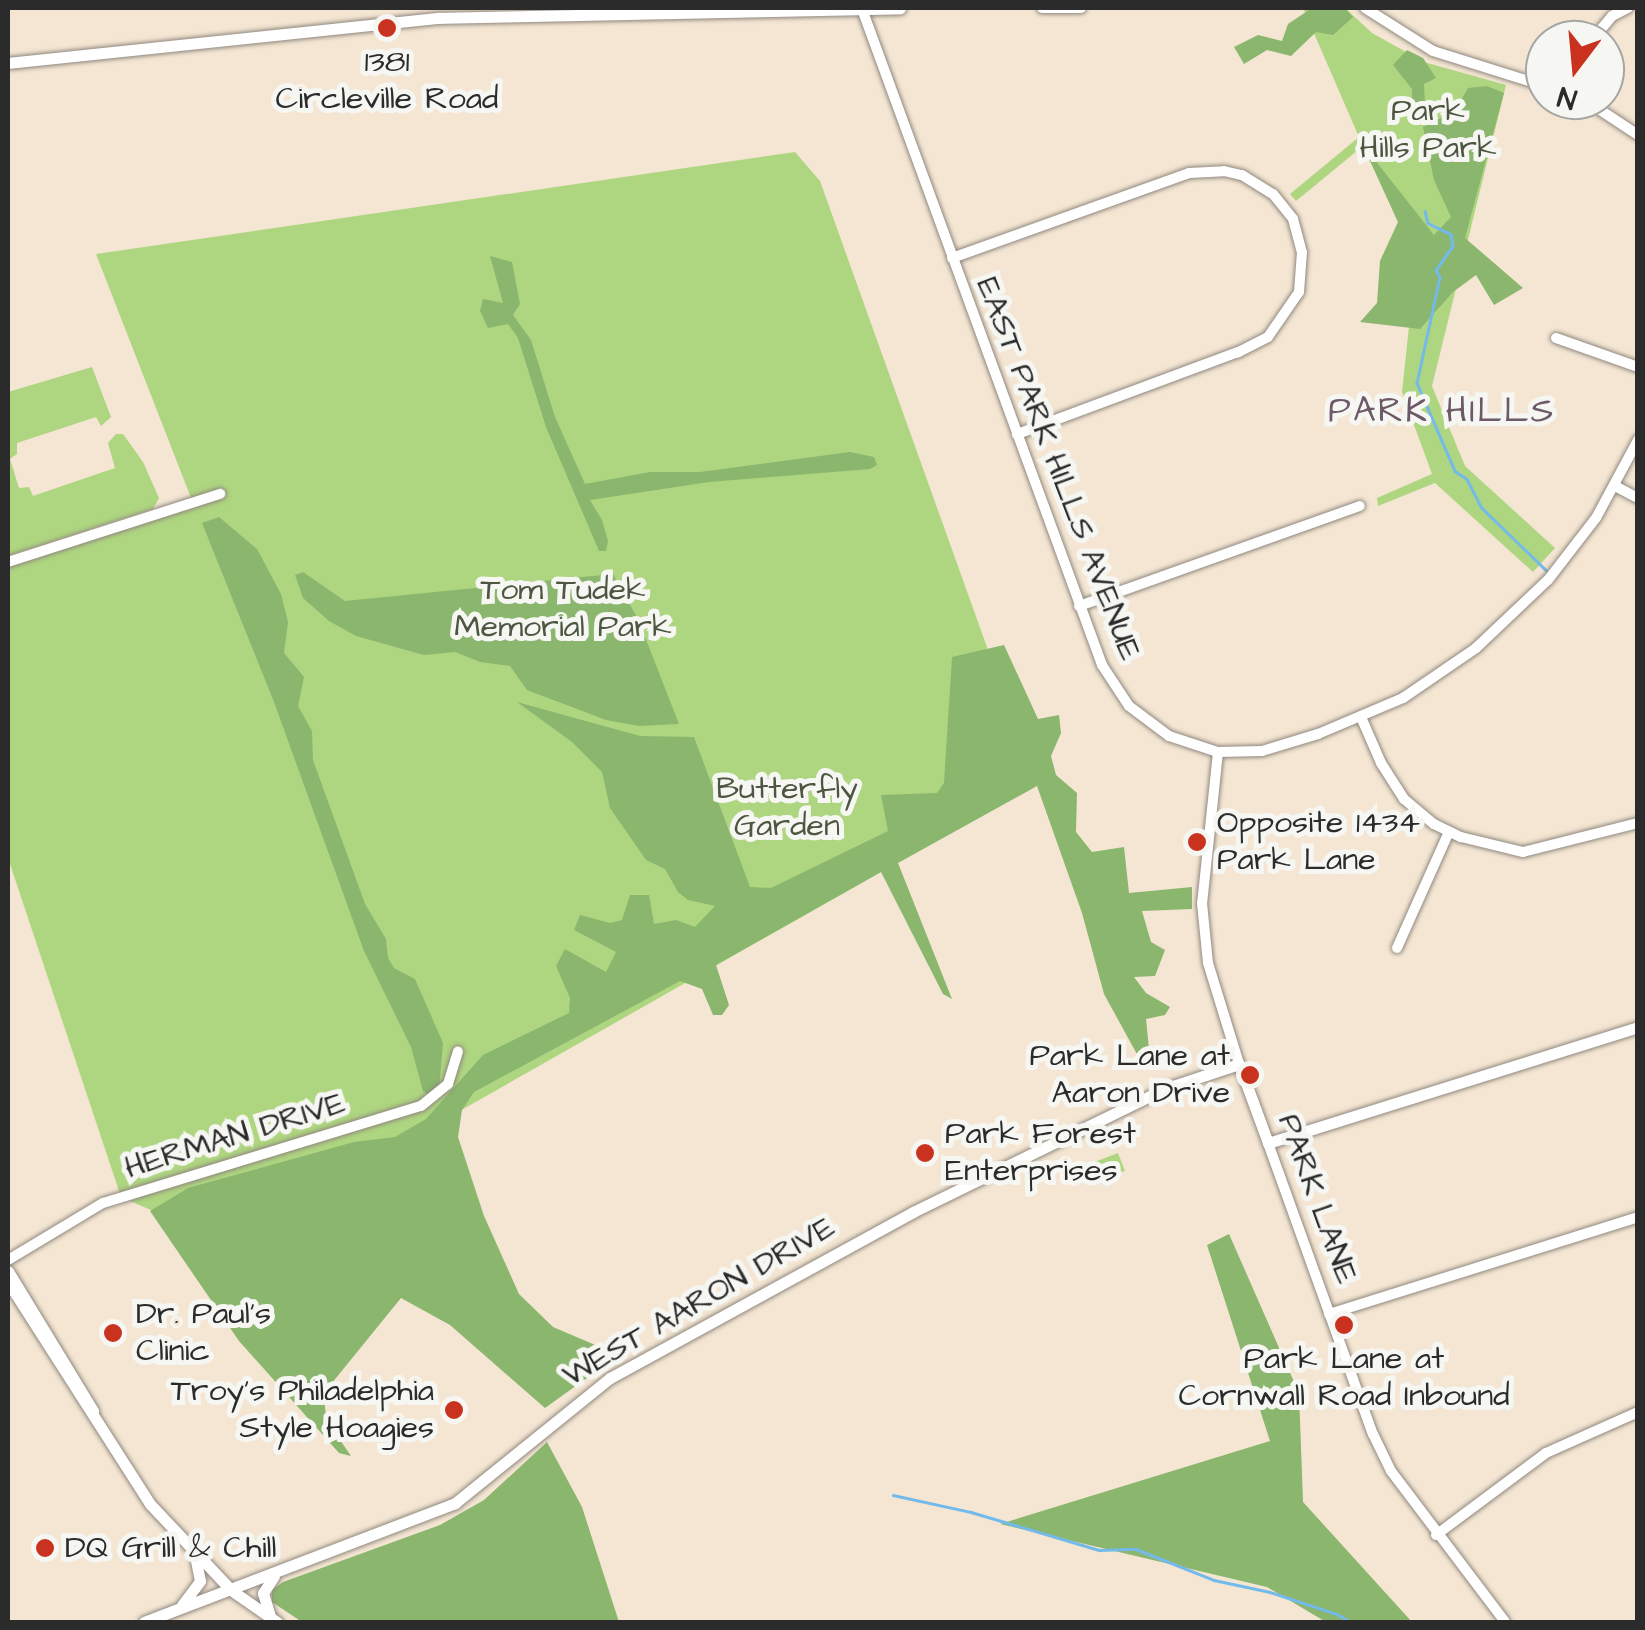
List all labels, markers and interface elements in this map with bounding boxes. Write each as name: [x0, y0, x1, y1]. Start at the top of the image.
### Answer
marker: 1381 Circleville Road: [376, 17, 398, 39]
north arrow: [1525, 20, 1625, 120]
place label: 1381 Circleville Road: [276, 44, 498, 119]
text: N: [1553, 76, 1581, 119]
park label: Park Hills Park: [1359, 93, 1497, 168]
street label: EAST PARK HILLS AVENUE: [967, 272, 1149, 666]
district label: PARK HILLS: [1328, 390, 1556, 432]
park label: Tom Tudek Memorial Park: [454, 572, 672, 647]
park label: Butterfly Garden: [716, 771, 858, 846]
place label: Opposite 1434 Park Lane: [1217, 805, 1420, 880]
marker: Opposite 1434 Park Lane: [1186, 831, 1208, 853]
place label: Park Lane at Aaron Drive: [1029, 1038, 1230, 1113]
marker: Park Lane at Aaron Drive: [1239, 1064, 1261, 1086]
street label: HERMAN DRIVE: [120, 1084, 350, 1188]
street label: PARK LANE: [1269, 1109, 1365, 1289]
place label: Park Forest Enterprises: [945, 1116, 1136, 1191]
marker: Park Forest Enterprises: [914, 1142, 936, 1164]
street label: WEST AARON DRIVE: [556, 1208, 842, 1396]
place label: Dr. Paul's Clinic: [136, 1296, 271, 1371]
marker: Park Lane at Cornwall Road Inbound: [1333, 1314, 1355, 1336]
marker: Dr. Paul's Clinic: [100, 1320, 126, 1346]
place label: Park Lane at Cornwall Road Inbound: [1178, 1341, 1510, 1416]
place label: Troy's Philadelphia Style Hoagies: [171, 1373, 434, 1448]
marker: Troy's Philadelphia Style Hoagies: [443, 1399, 465, 1421]
place label: DQ Grill & Chill: [65, 1529, 277, 1567]
marker: DQ Grill & Chill: [34, 1537, 56, 1559]

